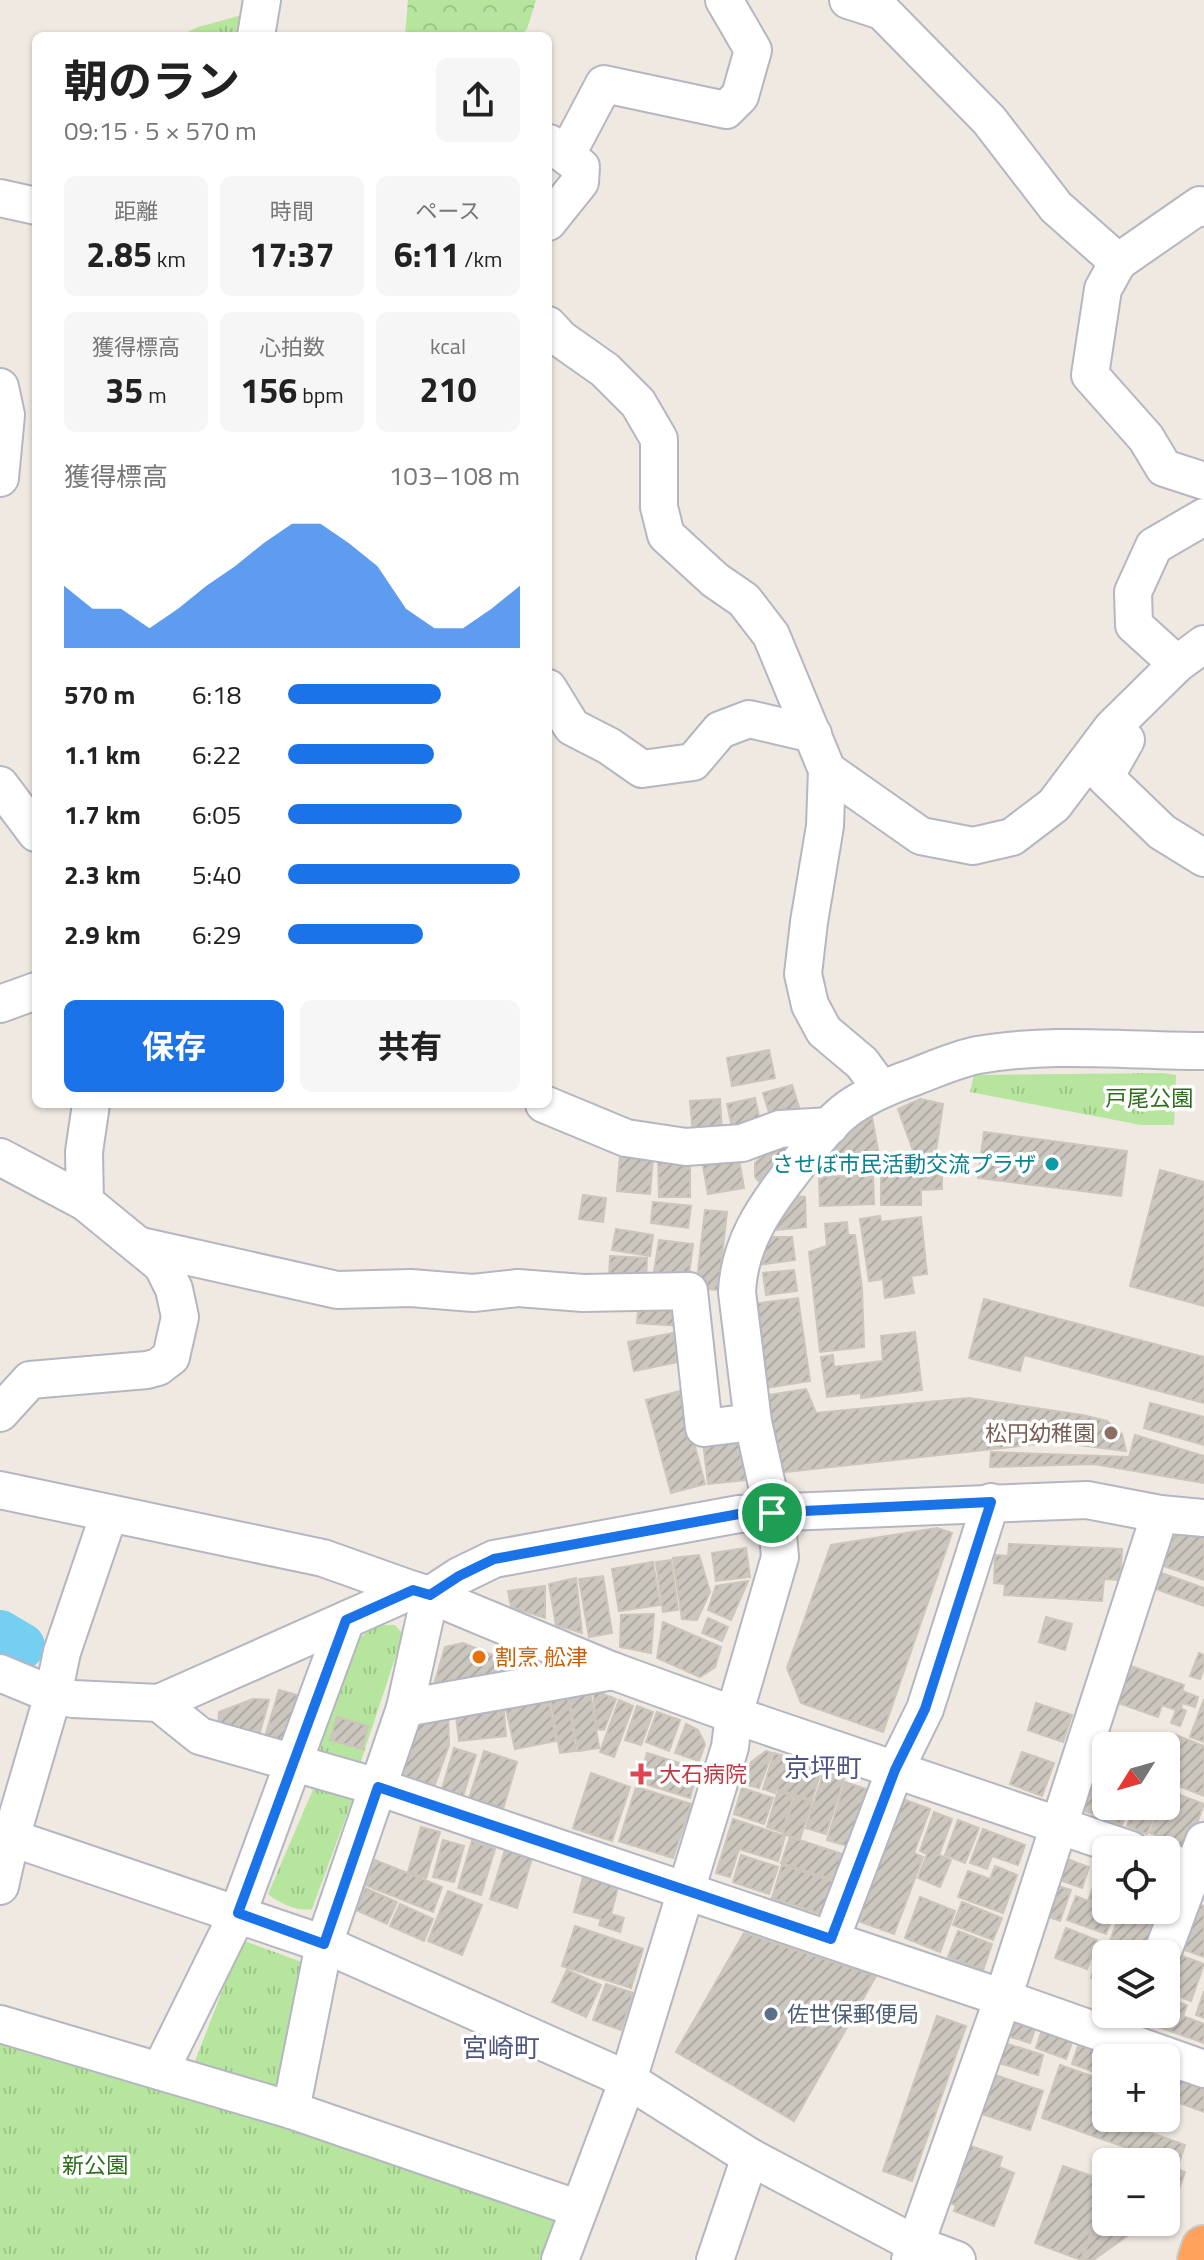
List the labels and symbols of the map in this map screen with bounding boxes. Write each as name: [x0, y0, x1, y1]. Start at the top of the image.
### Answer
park label: 戸尾公園: [1105, 1081, 1193, 1115]
place label: させぼ市民活動交流プラザ: [772, 1147, 1036, 1181]
marker: させぼ市民活動交流プラザ: [1043, 1155, 1061, 1173]
place label: 松円幼稚園: [985, 1416, 1095, 1450]
marker: 松円幼稚園: [1102, 1424, 1120, 1442]
pin: [738, 1479, 806, 1547]
place label: 割烹 舩津: [495, 1640, 588, 1674]
marker: 割烹 舩津: [470, 1648, 488, 1666]
north arrow: [1092, 1732, 1180, 1820]
district label: 京坪町: [784, 1748, 862, 1787]
place label: 大石病院: [659, 1757, 747, 1791]
marker: 大石病院: [630, 1763, 652, 1785]
place label: 佐世保郵便局: [787, 1997, 919, 2031]
marker: 佐世保郵便局: [762, 2005, 780, 2023]
district label: 宮崎町: [462, 2028, 540, 2067]
park label: 新公園: [62, 2148, 128, 2182]

